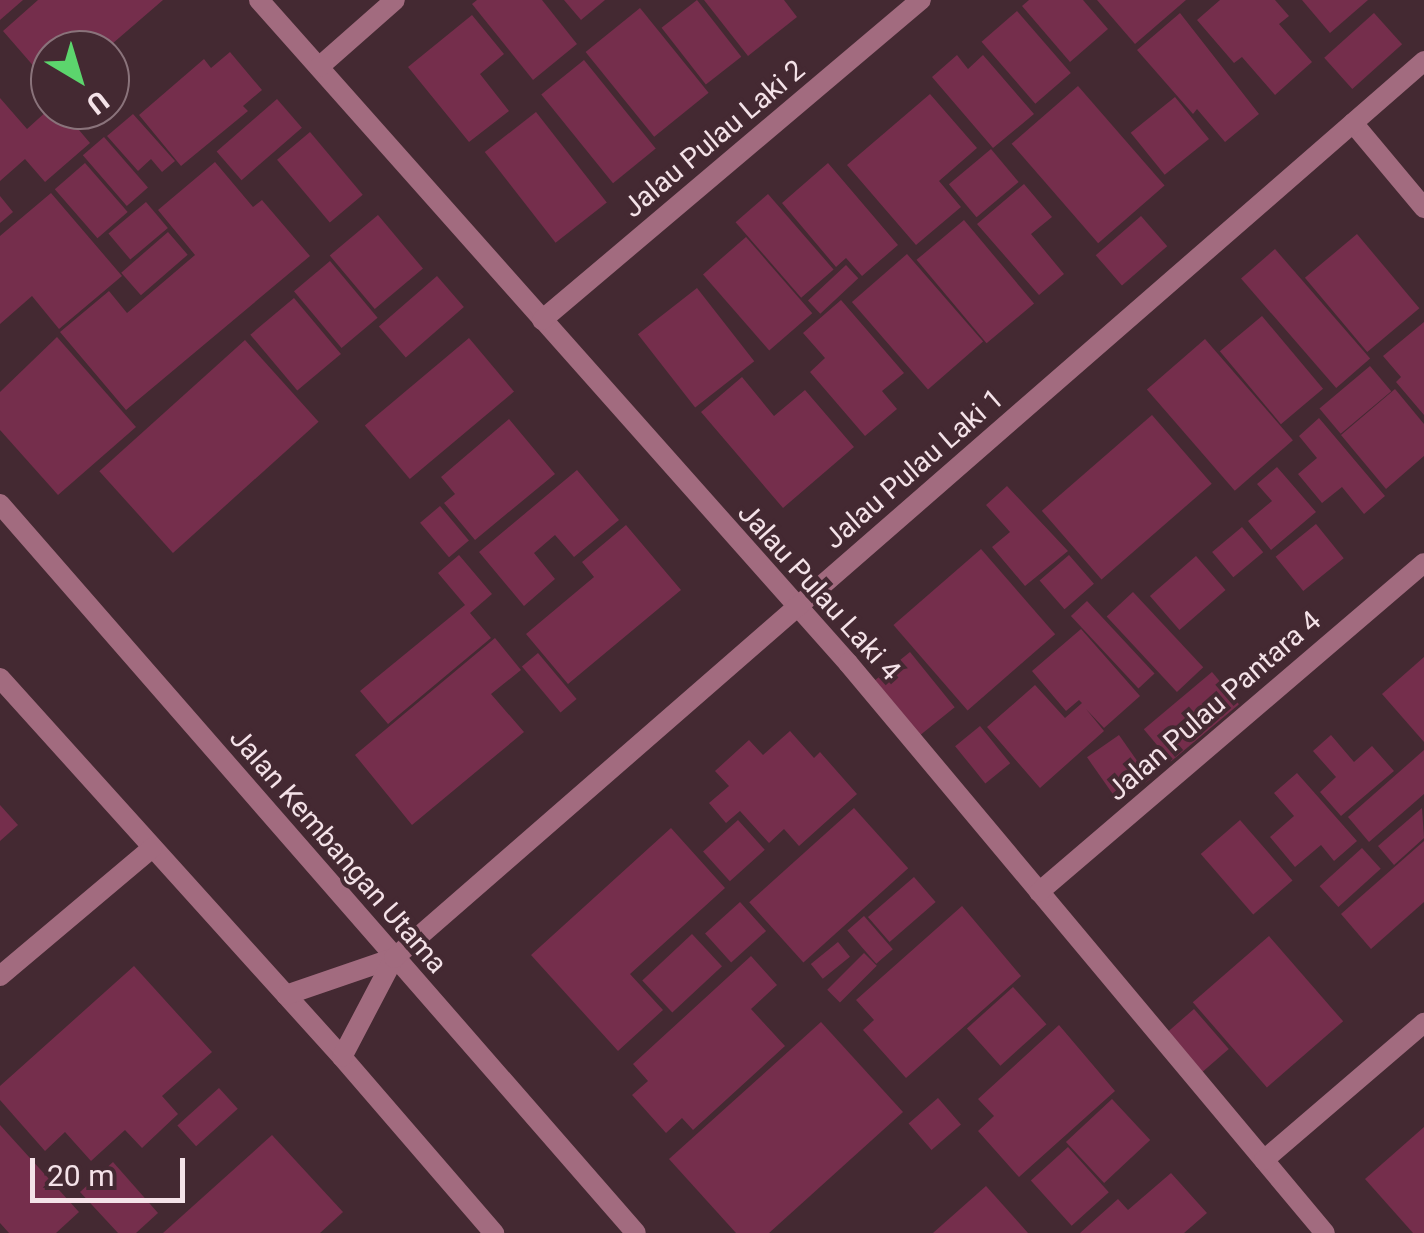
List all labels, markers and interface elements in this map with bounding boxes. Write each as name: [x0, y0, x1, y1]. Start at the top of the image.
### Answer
north arrow: [30, 30, 130, 130]
street label: Jalau Pulau Laki 2: [616, 53, 812, 225]
text: U: [80, 84, 115, 121]
street label: Jalau Pulau Laki 1: [817, 382, 1011, 556]
street label: Jalau Pulau Laki 4: [731, 497, 907, 687]
street label: Jalan Pulau Pantara 4: [1100, 604, 1328, 808]
street label: Jalan Kembangan Utama: [222, 722, 454, 980]
scale bar: [35, 1138, 190, 1200]
text: 20 m: [47, 1158, 114, 1193]

